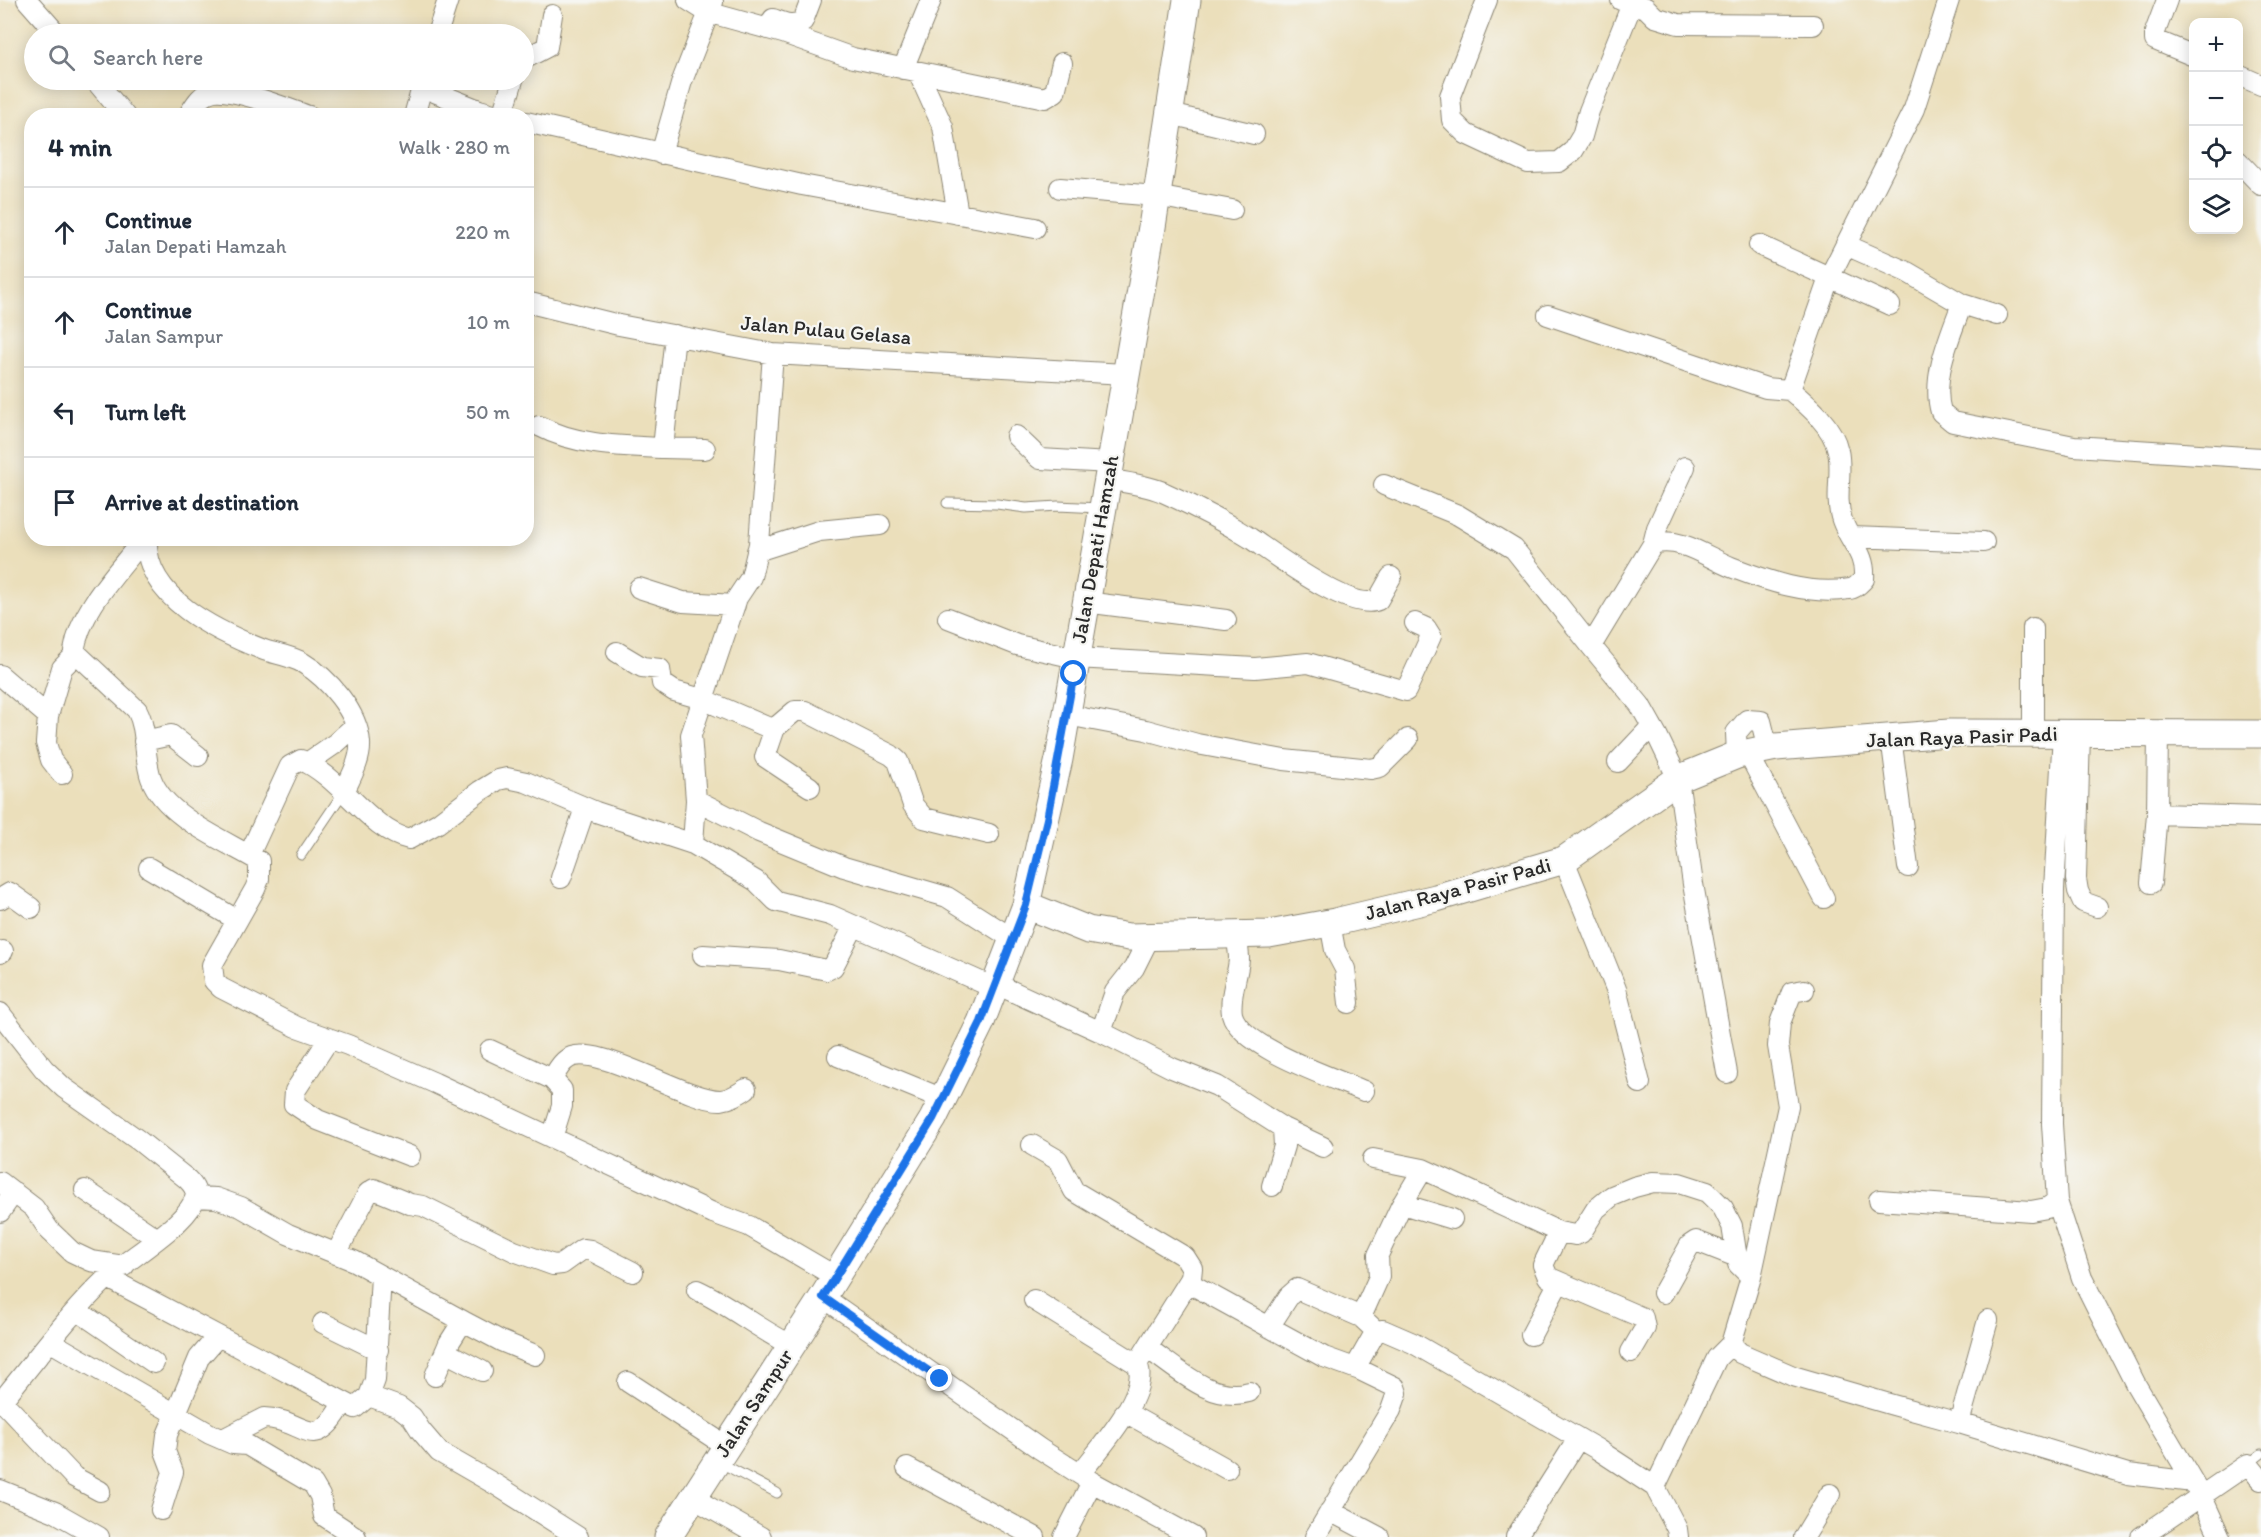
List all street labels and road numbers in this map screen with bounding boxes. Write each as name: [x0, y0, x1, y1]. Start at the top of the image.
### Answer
street label: Jalan Pulau Gelasa: [740, 310, 912, 349]
street label: Jalan Depati Hamzah: [1066, 452, 1123, 645]
street label: Jalan Raya Pasir Padi: [1866, 721, 2058, 752]
street label: Jalan Raya Pasir Padi: [1362, 852, 1554, 925]
street label: Jalan Sampur: [709, 1344, 798, 1462]

